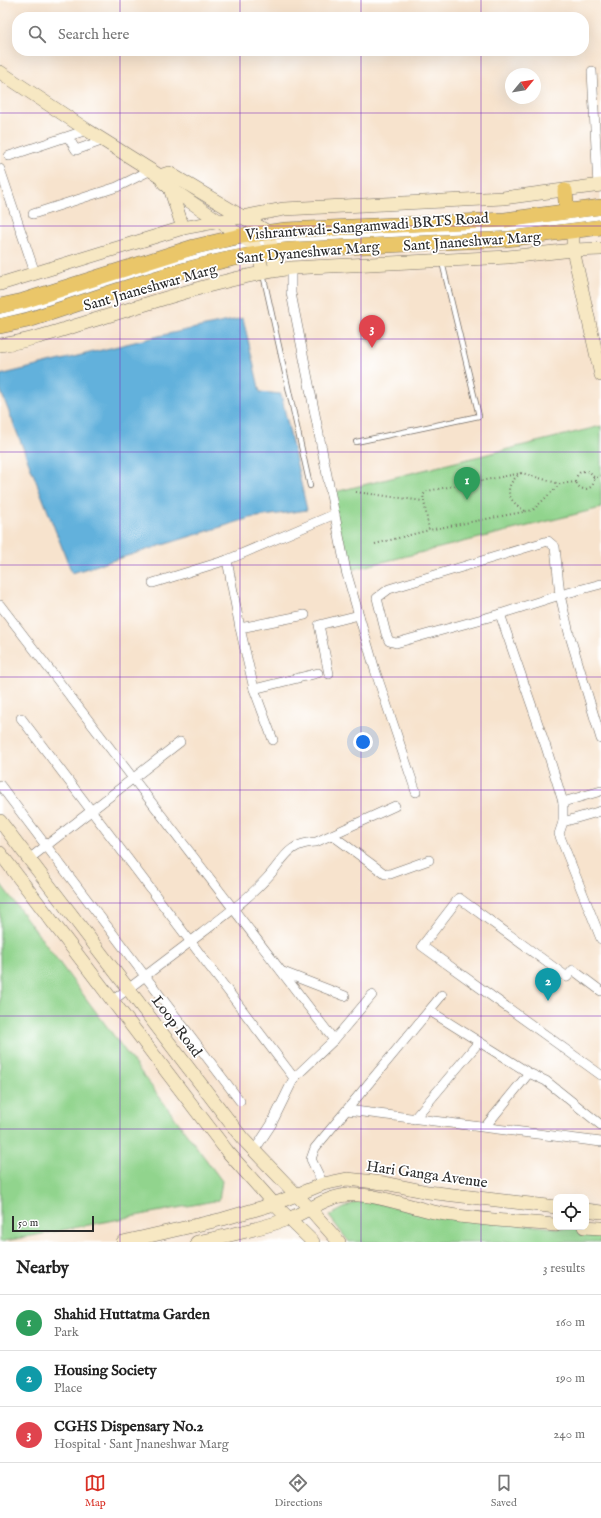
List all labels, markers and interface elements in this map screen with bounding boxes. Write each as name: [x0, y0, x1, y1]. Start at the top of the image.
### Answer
search box: [12, 12, 589, 56]
icon: search: [26, 23, 48, 45]
text: Search here: [58, 25, 129, 44]
north arrow: [505, 68, 541, 104]
street label: Vishrantwadi-Sangamwadi BRTS Road: [244, 208, 490, 245]
street label: Sant Jnaneshwar Marg: [403, 227, 542, 256]
street label: Sant Dyaneshwar Marg: [236, 237, 381, 268]
street label: Sant Jnaneshwar Marg: [81, 259, 220, 316]
pin: 3: [359, 315, 385, 348]
pin: 1: [454, 467, 480, 500]
your location: [353, 732, 373, 752]
pin: 2: [535, 968, 561, 1001]
street label: Loop Road: [147, 992, 207, 1062]
street label: Hari Ganga Avenue: [365, 1157, 489, 1192]
map controls: [553, 1194, 589, 1230]
button: locate: [553, 1194, 589, 1230]
scale bar: [12, 1214, 94, 1233]
text: 50 m: [18, 1216, 38, 1230]
text: Nearby: [16, 1258, 69, 1279]
text: 3 results: [543, 1260, 585, 1277]
text: Shahid Huttatma Garden: [54, 1305, 210, 1324]
text: 1: [27, 1314, 31, 1331]
text: 160 m: [555, 1314, 585, 1331]
text: Park: [54, 1324, 79, 1341]
text: Housing Society: [54, 1361, 157, 1380]
text: 2: [26, 1370, 32, 1387]
text: 190 m: [555, 1370, 585, 1387]
text: Place: [54, 1380, 82, 1397]
text: CGHS Dispensary No.2: [54, 1417, 204, 1436]
text: 3: [27, 1426, 31, 1443]
text: 240 m: [553, 1426, 585, 1443]
text: Hospital · Sant Jnaneshwar Marg: [54, 1436, 229, 1453]
tab: Map: [84, 1472, 106, 1510]
tab: Directions: [275, 1472, 322, 1510]
tab: Saved: [491, 1472, 517, 1510]

